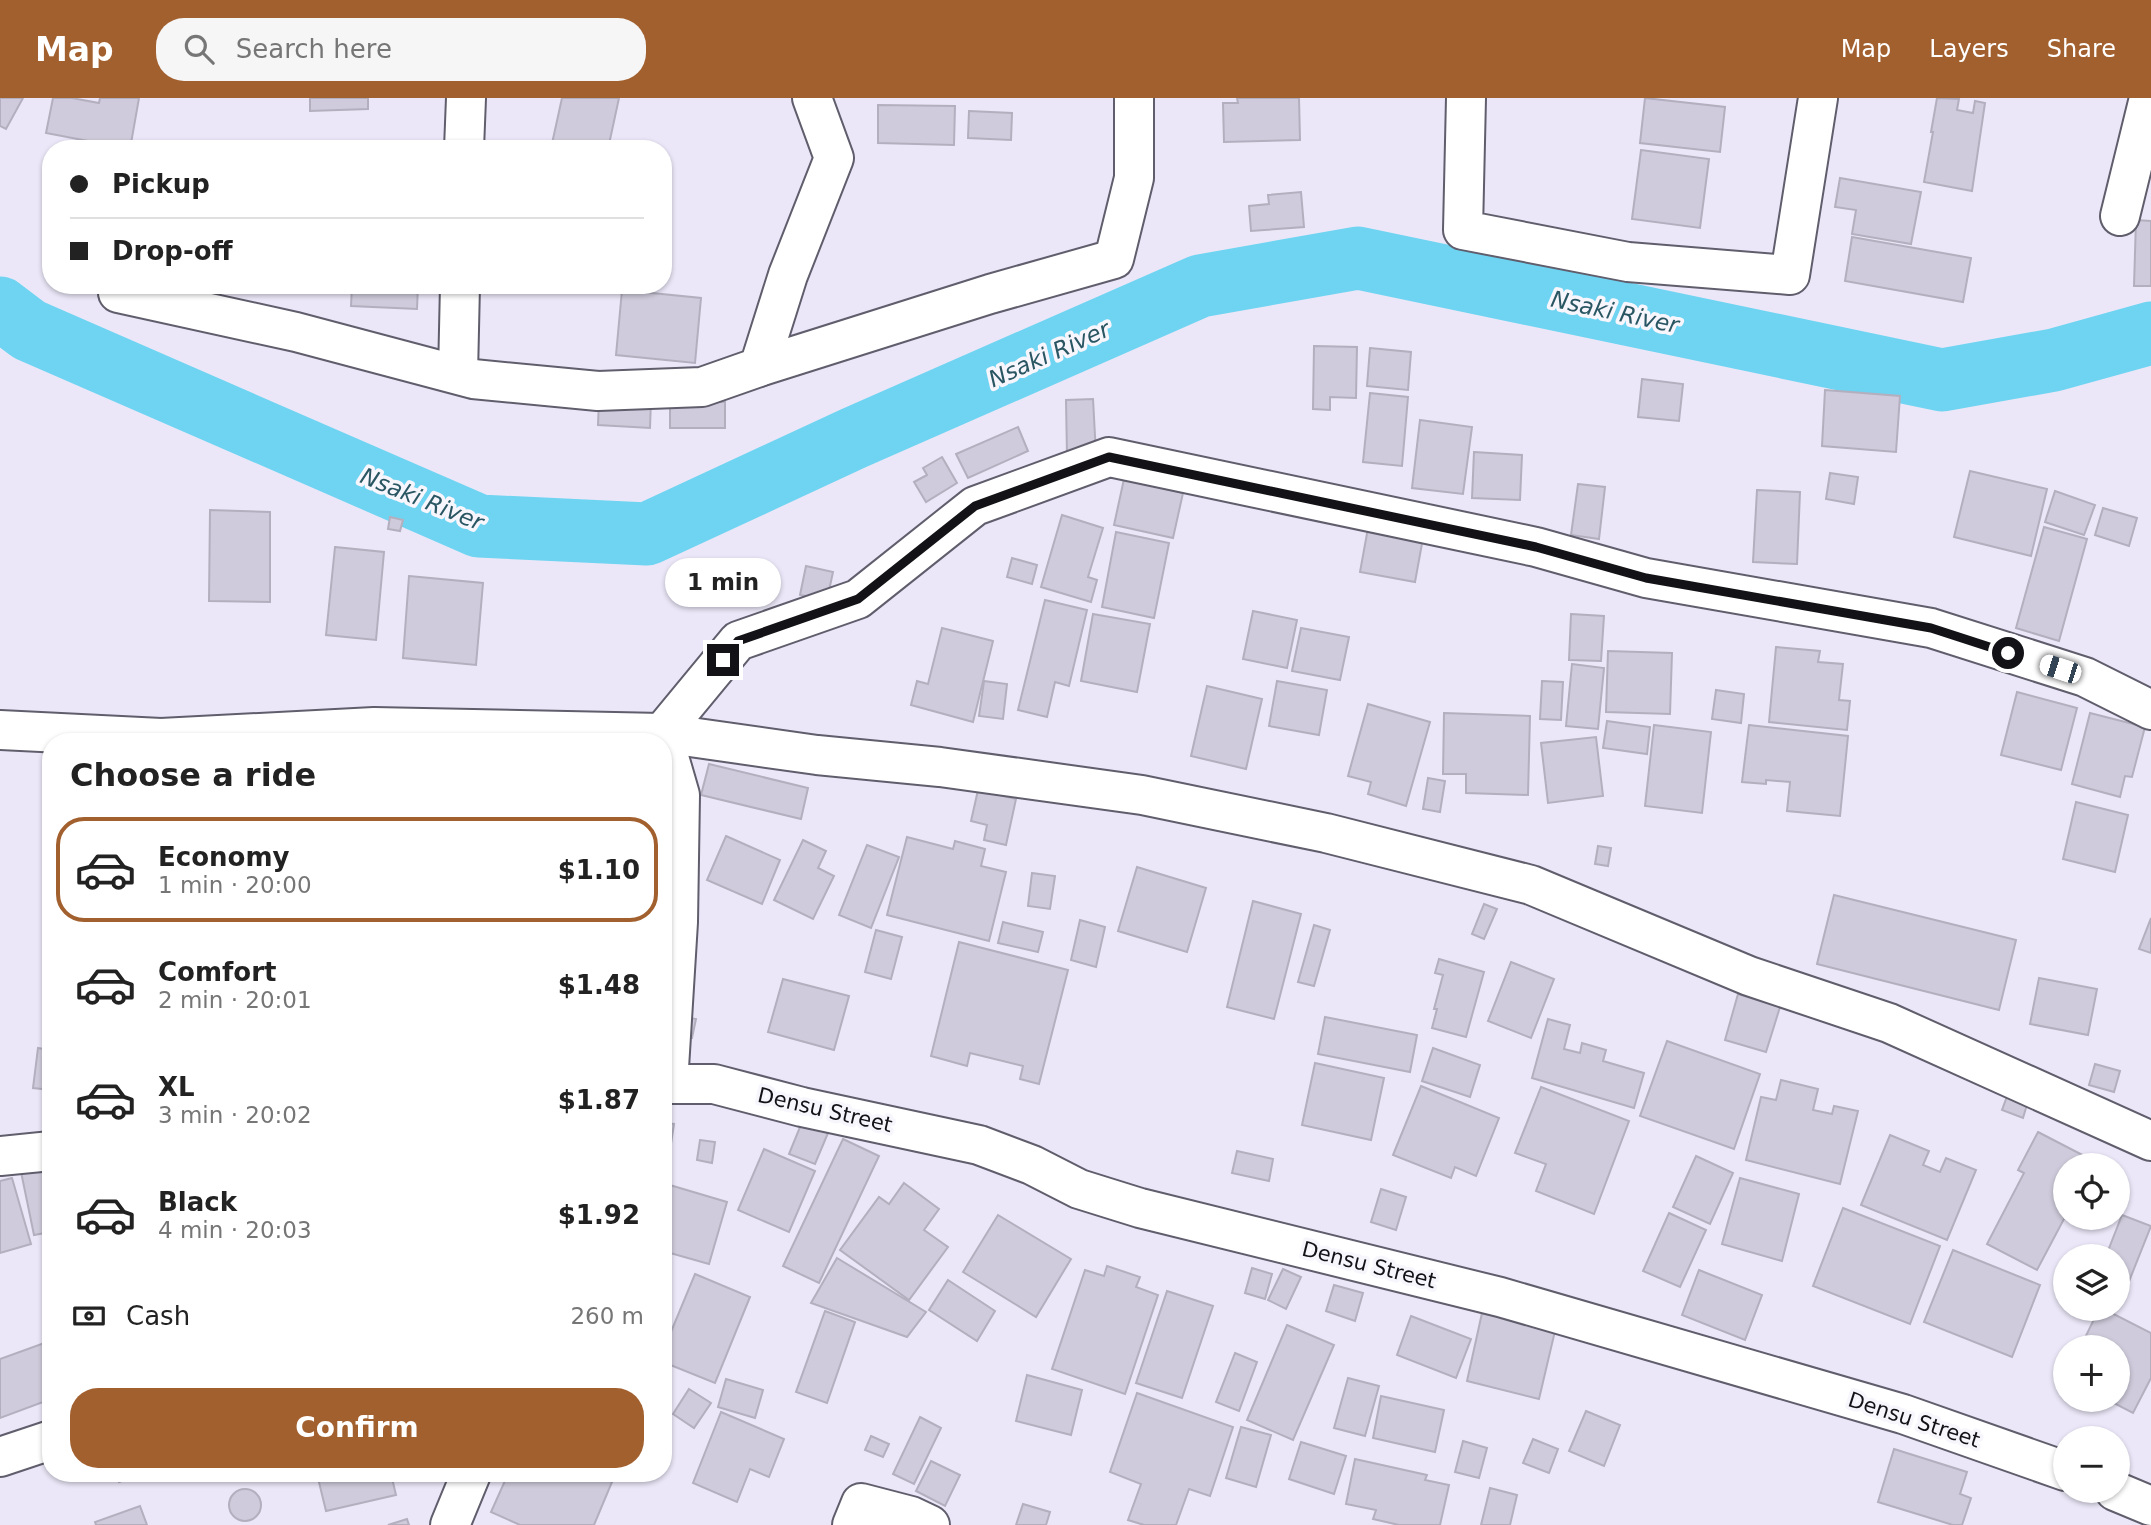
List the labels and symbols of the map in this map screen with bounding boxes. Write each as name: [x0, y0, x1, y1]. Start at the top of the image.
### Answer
water label: Nsaki River: [1549, 286, 1683, 339]
water label: Nsaki River: [984, 315, 1115, 392]
water label: Nsaki River: [357, 463, 489, 536]
callout: 1 min: [665, 559, 781, 608]
route start: [1992, 637, 2024, 669]
route end: [707, 644, 739, 676]
car: [2037, 653, 2084, 685]
street label: Densu Street: [755, 1083, 895, 1137]
street label: Densu Street: [1300, 1237, 1438, 1293]
street label: Densu Street: [1845, 1387, 1983, 1453]

